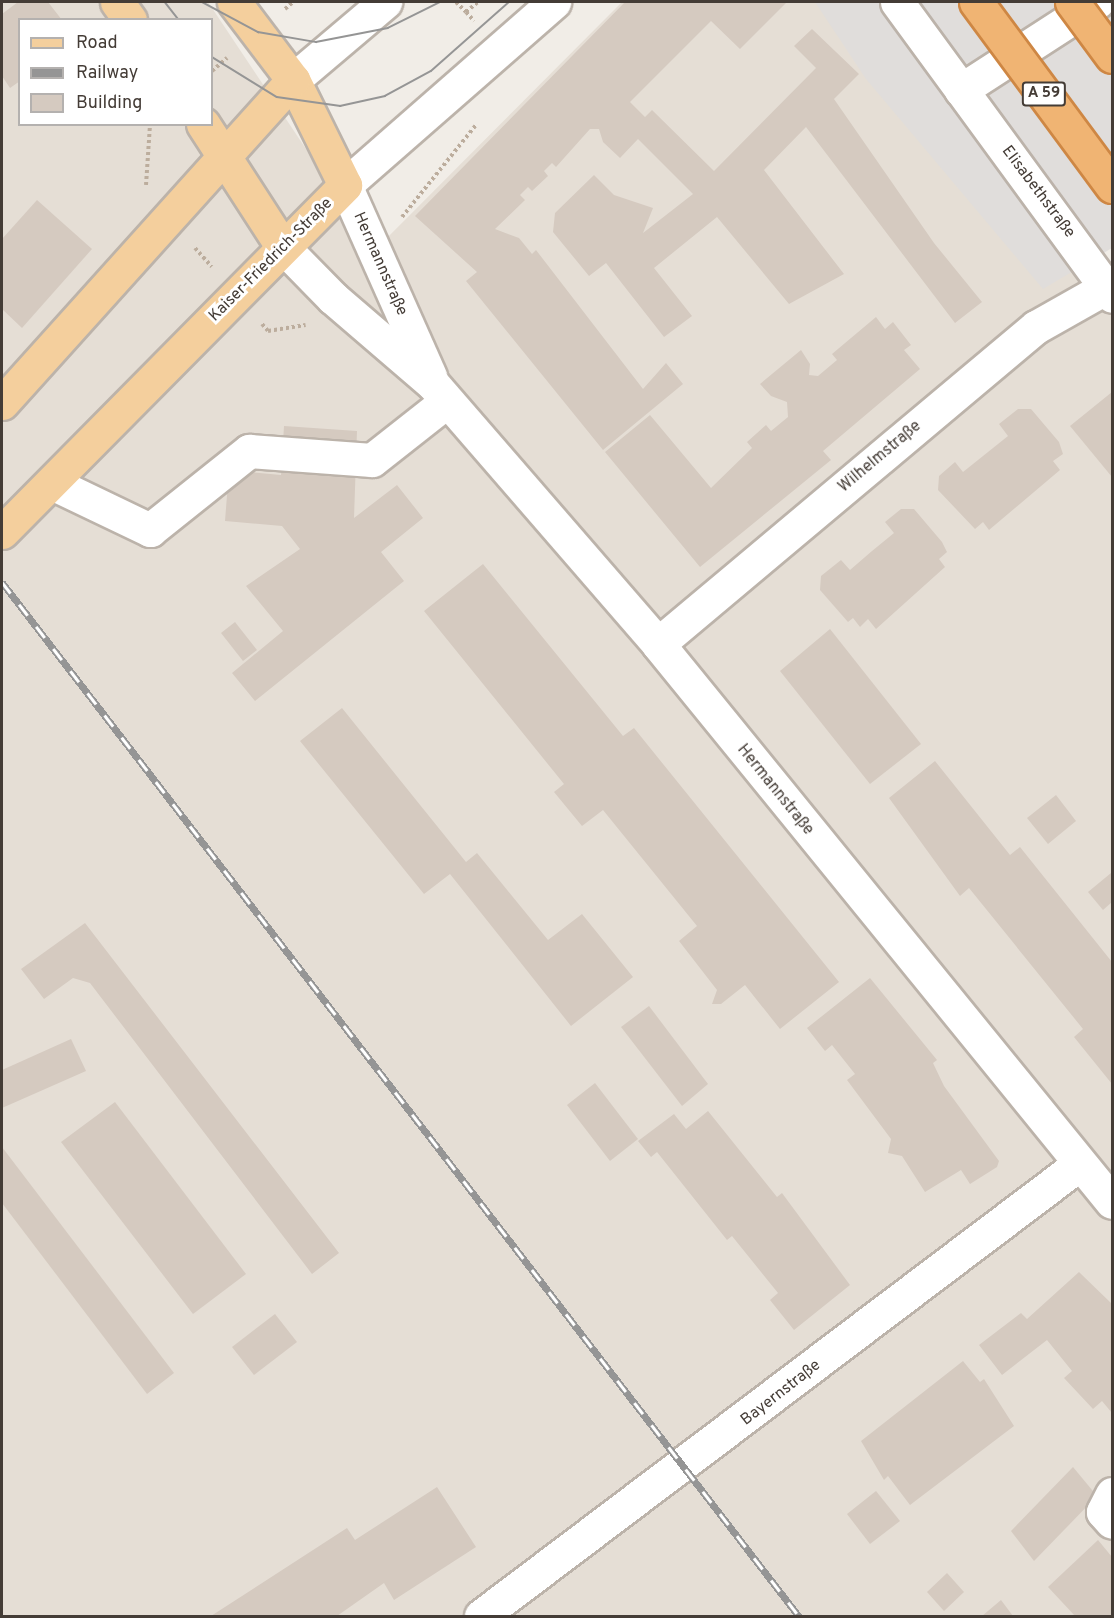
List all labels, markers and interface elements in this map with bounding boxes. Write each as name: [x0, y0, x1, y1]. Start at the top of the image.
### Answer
legend: [18, 18, 213, 126]
text: Road: [76, 32, 118, 55]
text: Railway: [76, 62, 138, 85]
road number: A 59: [1022, 82, 1066, 106]
text: Building: [76, 92, 142, 115]
street label: Elisabethstraße: [997, 142, 1079, 242]
street label: Kaiser-Friedrich-Straße: [205, 194, 337, 326]
street label: Hermannstraße: [349, 209, 411, 319]
street label: Wilhelmstraße: [835, 417, 925, 497]
street label: Hermannstraße: [733, 741, 817, 839]
street label: Bayernstraße: [737, 1356, 825, 1430]

